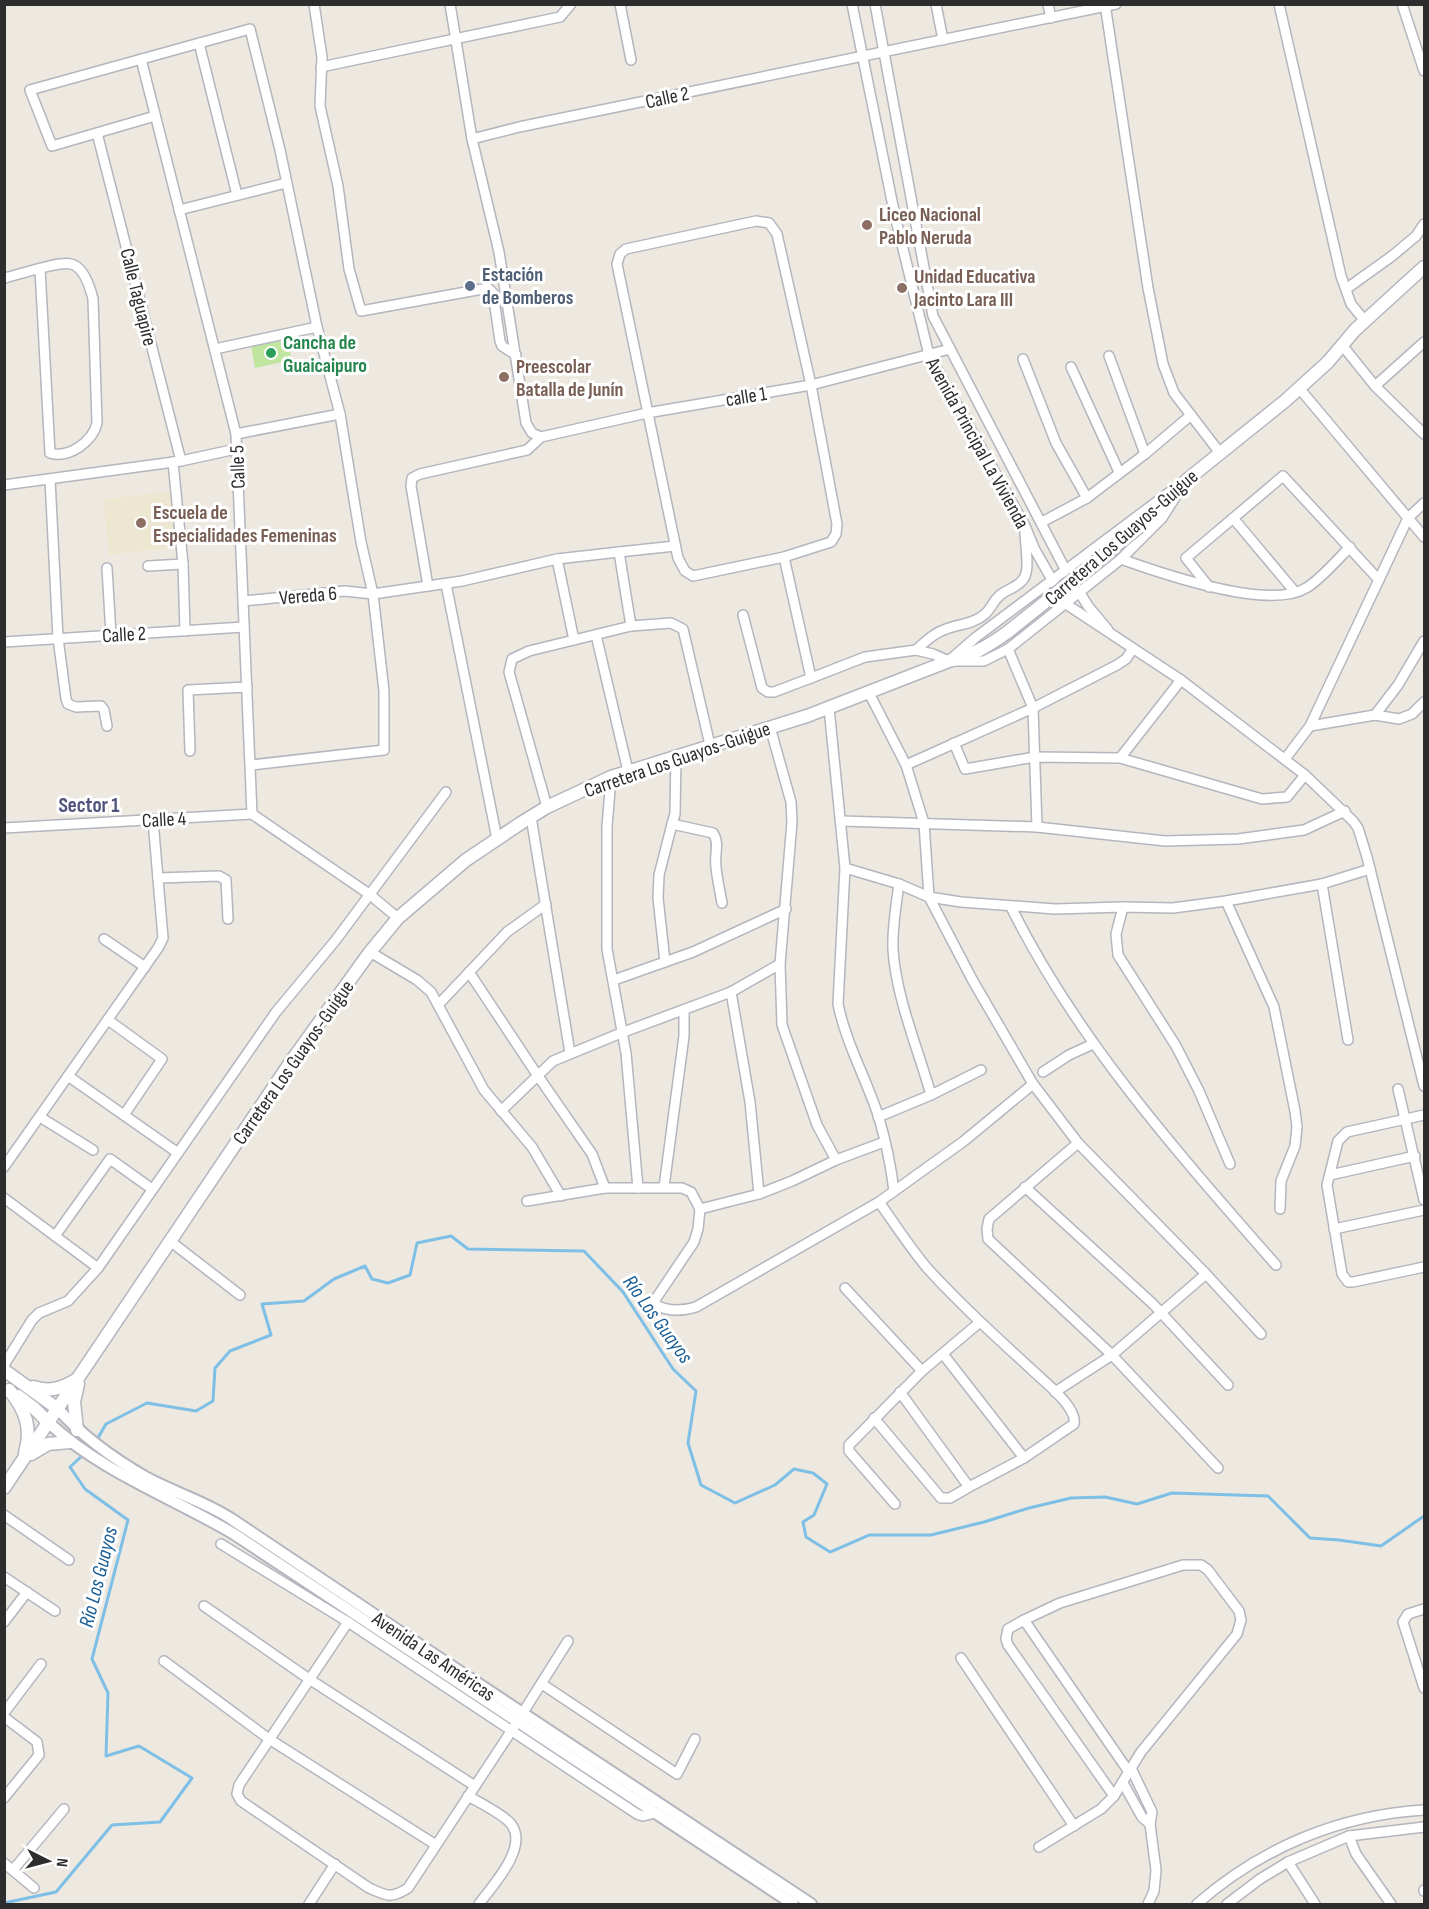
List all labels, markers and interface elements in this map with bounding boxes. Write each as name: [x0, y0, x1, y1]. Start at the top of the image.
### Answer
street label: Calle 2: [643, 82, 691, 114]
place label: Liceo Nacional Pablo Neruda: [879, 203, 981, 250]
marker: Liceo Nacional Pablo Neruda: [860, 218, 874, 232]
street label: Calle Taguapire: [114, 246, 162, 349]
place label: Estación de Bomberos: [482, 263, 574, 310]
place label: Unidad Educativa Jacinto Lara III: [913, 265, 1036, 312]
marker: Estación de Bomberos: [463, 279, 477, 293]
marker: Unidad Educativa Jacinto Lara III: [895, 281, 909, 295]
place label: Cancha de Guaicaipuro: [283, 331, 367, 378]
marker: Cancha de Guaicaipuro: [264, 346, 278, 360]
street label: Avenida Principal La Vivienda: [920, 353, 1034, 533]
place label: Preescolar Batalla de Junín: [516, 355, 623, 402]
marker: Preescolar Batalla de Junín: [497, 370, 511, 384]
street label: calle 1: [724, 382, 768, 412]
street label: Calle 5: [225, 445, 251, 489]
street label: Carretera Los Guayos-Guigue: [1040, 465, 1203, 611]
place label: Escuela de Especialidades Femeninas: [153, 501, 337, 548]
marker: Escuela de Especialidades Femeninas: [134, 516, 148, 530]
street label: Vereda 6: [278, 582, 338, 610]
street label: Calle 2: [101, 622, 147, 648]
street label: Carretera Los Guayos-Guigue: [581, 717, 773, 803]
district label: Sector 1: [58, 793, 120, 818]
street label: Calle 4: [141, 807, 187, 833]
street label: Carretera Los Guayos-Guigue: [228, 976, 360, 1149]
water label: Río Los Guayos: [617, 1270, 698, 1369]
water label: Río Los Guayos: [74, 1524, 123, 1630]
street label: Avenida Las Américas: [367, 1606, 499, 1707]
north arrow: [18, 1831, 78, 1891]
text: N: [52, 1857, 71, 1868]

